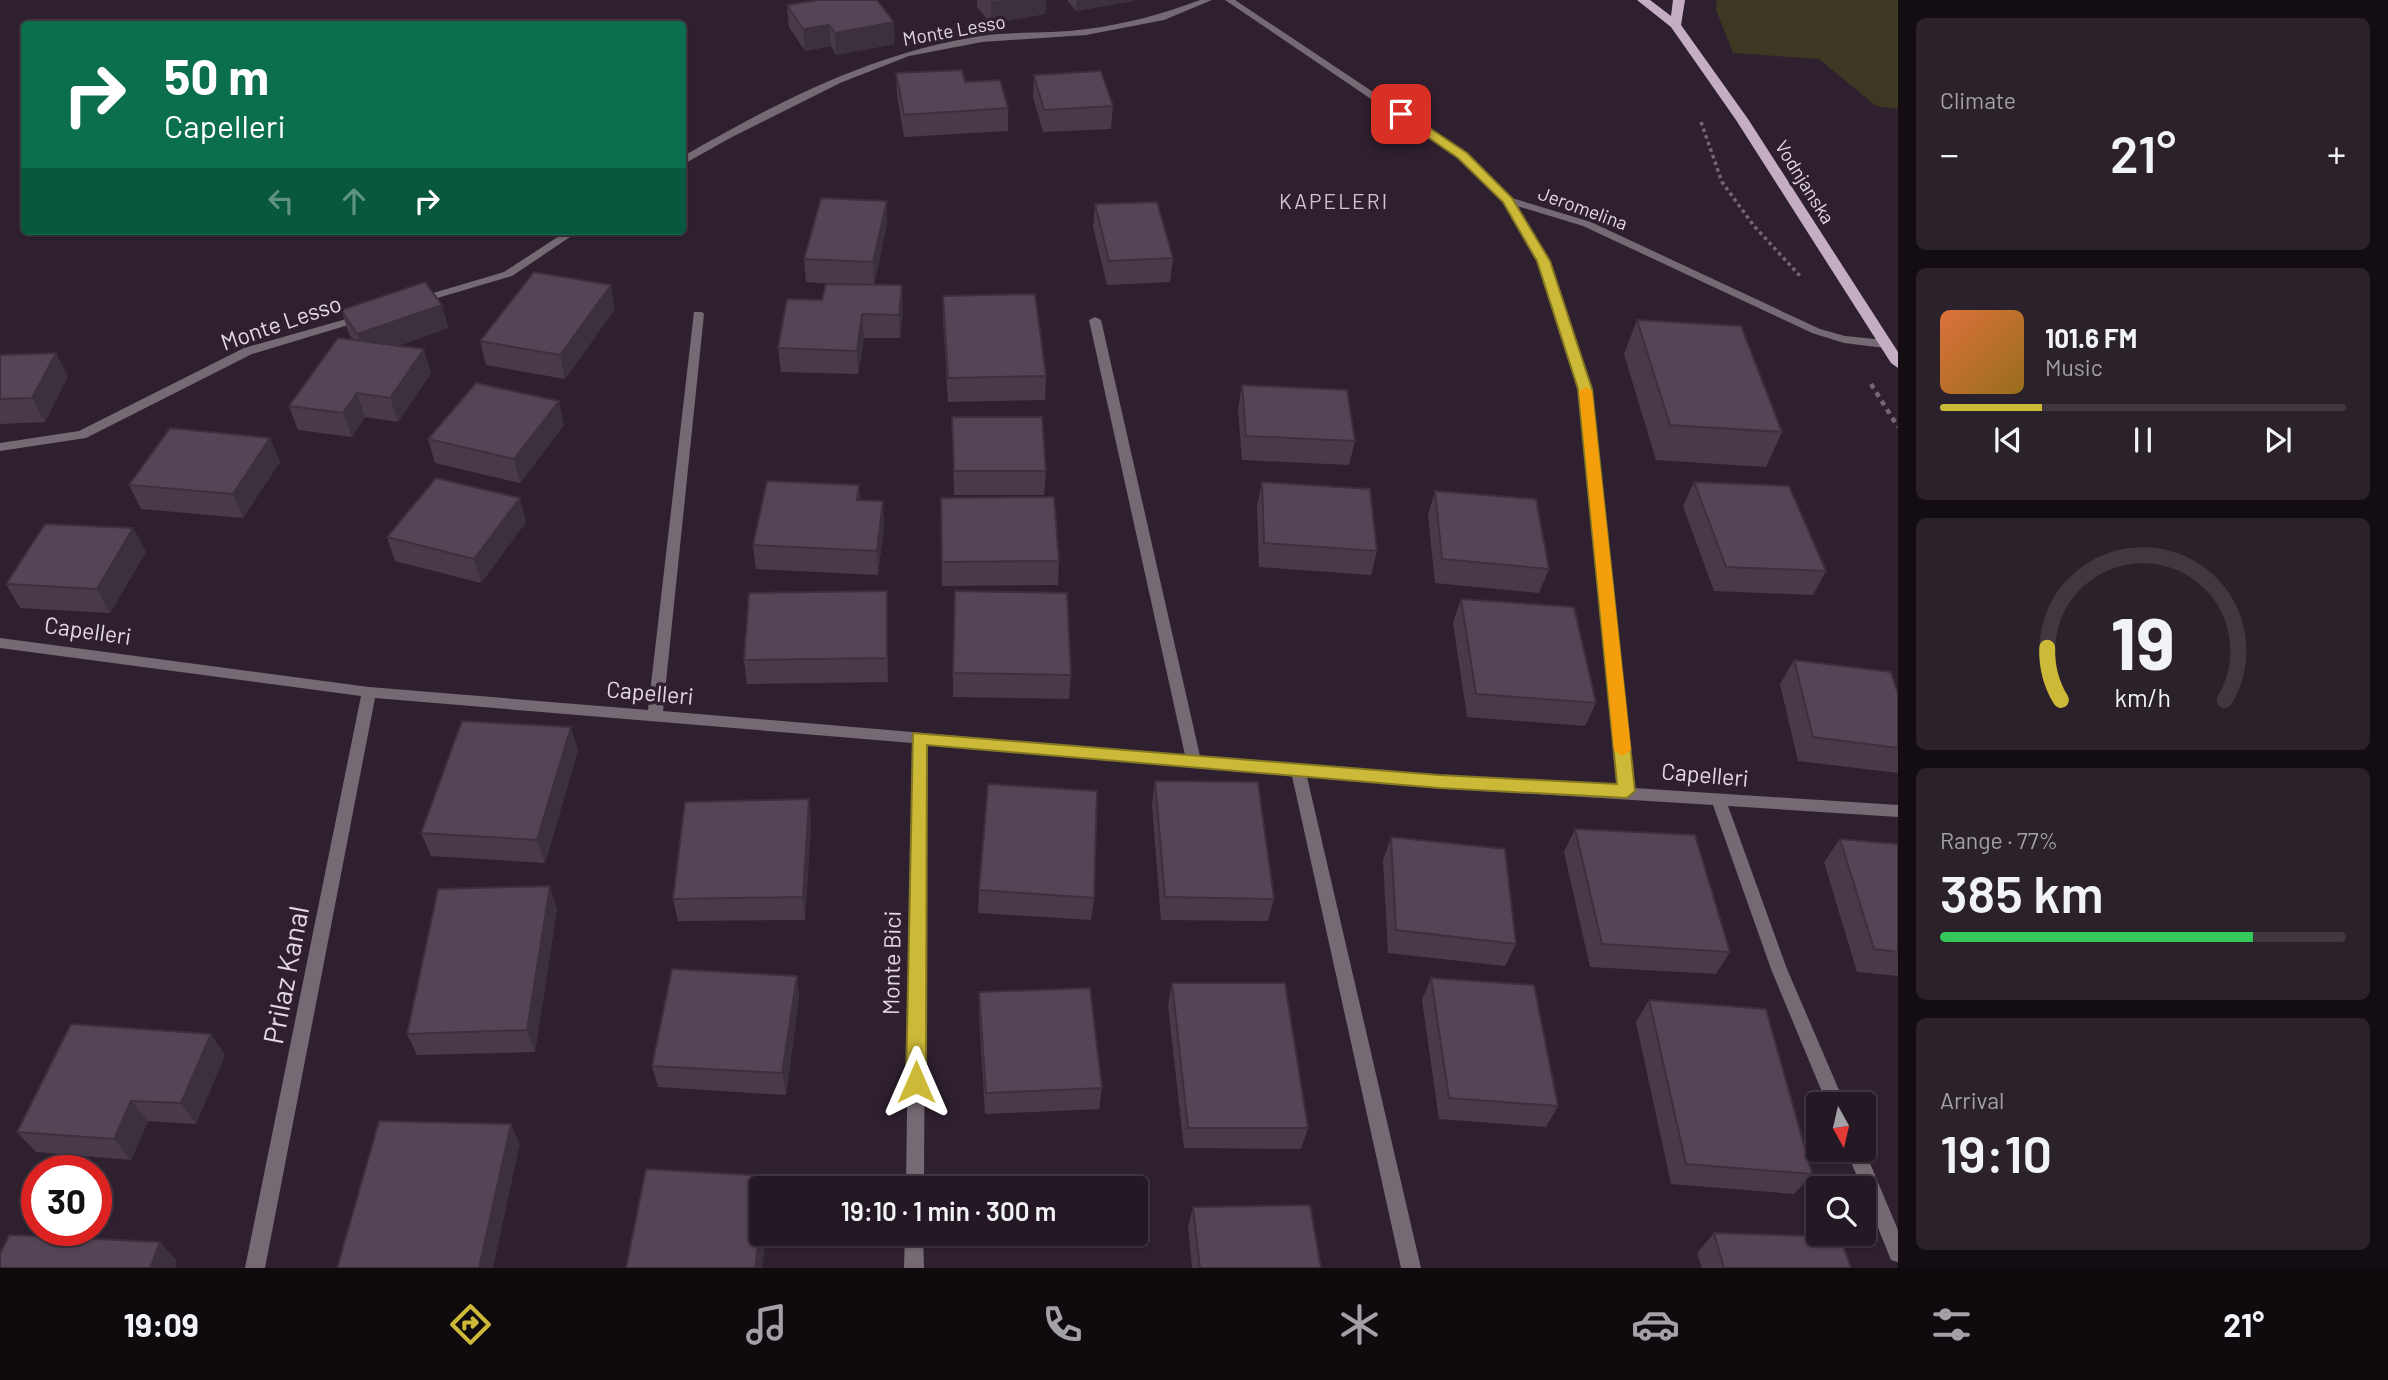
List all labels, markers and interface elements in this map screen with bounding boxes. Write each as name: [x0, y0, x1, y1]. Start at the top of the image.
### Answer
street label: Monte Lesso: [901, 9, 1007, 50]
text: 50 m: [164, 46, 269, 105]
icon: right: [49, 49, 140, 140]
pin: [1371, 84, 1431, 144]
text: Climate: [1940, 86, 2016, 114]
icon: arrive: [1382, 95, 1420, 133]
text: Capelleri: [164, 106, 286, 144]
text: 21°: [2110, 121, 2176, 183]
text: −: [1940, 130, 1959, 176]
text: +: [2327, 130, 2346, 176]
street label: Vodnjanska: [1771, 136, 1840, 228]
street label: Jeromelina: [1535, 181, 1631, 234]
icon: left: [262, 182, 300, 220]
icon: ahead: [335, 182, 373, 220]
icon: right: [408, 182, 446, 220]
district label: KAPELERI: [1279, 188, 1389, 213]
street label: Monte Lesso: [217, 288, 345, 356]
text: 101.6 FM: [2045, 322, 2137, 353]
text: Music: [2045, 353, 2103, 381]
icon: previous: [1989, 421, 2027, 459]
icon: pause: [2124, 421, 2162, 459]
icon: next: [2259, 421, 2297, 459]
text: 19: [2111, 597, 2175, 685]
street label: Capelleri: [43, 610, 133, 650]
street label: Capelleri: [605, 674, 695, 710]
text: km/h: [2115, 682, 2171, 712]
street label: Capelleri: [1660, 756, 1750, 792]
text: Range · 77%: [1940, 826, 2058, 854]
text: 385 km: [1940, 861, 2104, 923]
street label: Prilaz Kanal: [255, 903, 315, 1047]
street label: Monte Bici: [876, 911, 906, 1015]
position arrow: [879, 1045, 953, 1119]
text: Arrival: [1940, 1086, 2004, 1114]
north arrow: [1806, 1092, 1876, 1162]
map controls: [1806, 1092, 1876, 1246]
text: 19:10: [1940, 1121, 2052, 1183]
speed limit sign: 30: [21, 1155, 112, 1246]
button: search: [1806, 1176, 1876, 1246]
text: 19:10 · 1 min · 300 m: [841, 1195, 1056, 1226]
icon: directions: [446, 1300, 495, 1349]
icon: music: [742, 1300, 791, 1349]
icon: phone: [1038, 1300, 1087, 1349]
icon: climate: [1335, 1300, 1384, 1349]
icon: car: [1631, 1300, 1680, 1349]
icon: filters: [1927, 1300, 1976, 1349]
text: 19:09: [124, 1305, 199, 1343]
text: 21°: [2223, 1305, 2264, 1343]

